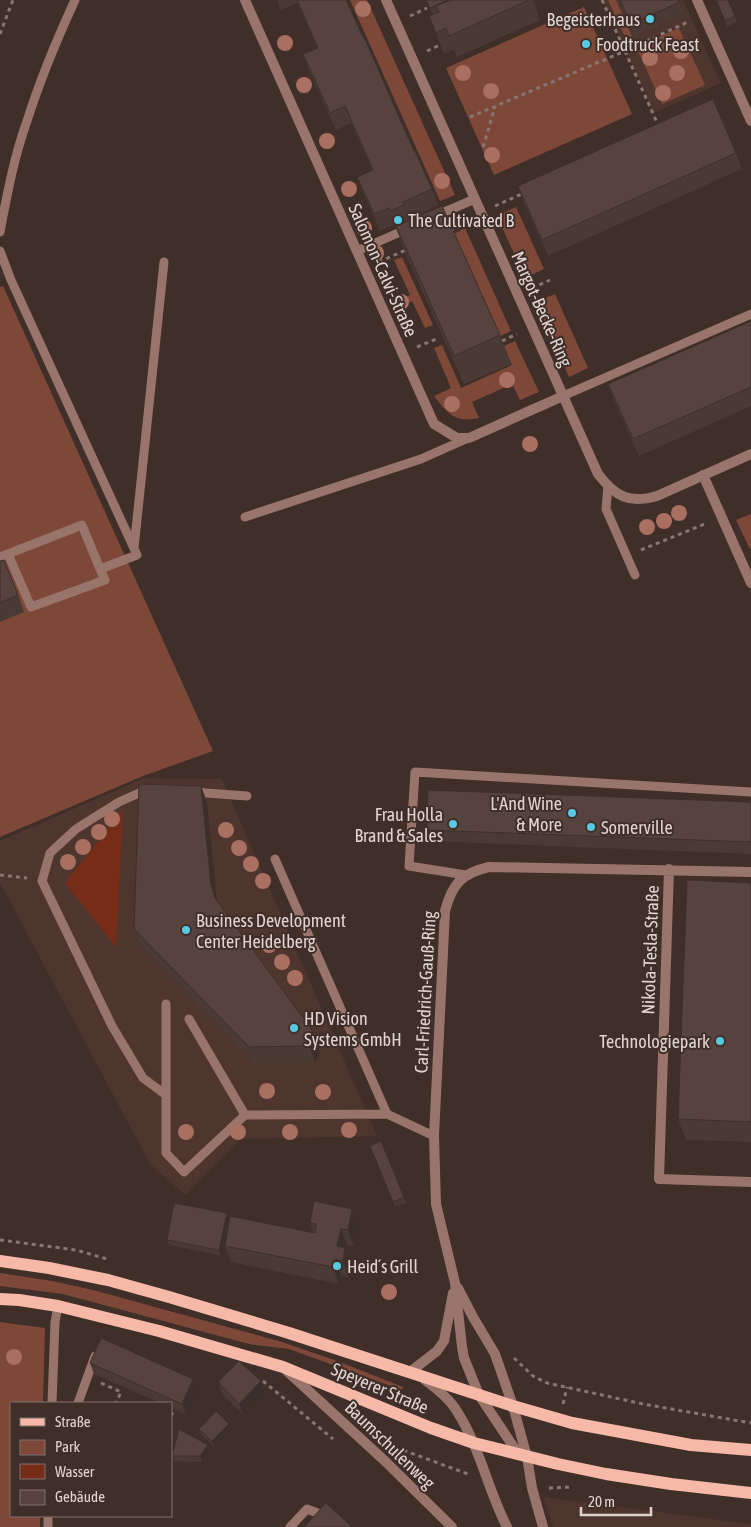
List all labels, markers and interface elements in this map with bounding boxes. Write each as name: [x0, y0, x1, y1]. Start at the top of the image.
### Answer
place label: Begeisterhaus: [547, 9, 640, 30]
marker: Begeisterhaus: [644, 13, 656, 25]
place label: Foodtruck Feast: [596, 34, 700, 55]
marker: Foodtruck Feast: [580, 38, 592, 50]
street label: Salomon-Calvi-Straße: [344, 200, 422, 340]
place label: The Cultivated B: [408, 210, 514, 231]
marker: The Cultivated B: [392, 214, 404, 226]
street label: Margot-Becke-Ring: [507, 248, 577, 370]
place label: L'And Wine & More: [490, 793, 562, 835]
place label: Frau Holla Brand & Sales: [355, 804, 443, 846]
marker: L'And Wine & More: [566, 807, 578, 819]
place label: Somerville: [601, 817, 673, 838]
marker: Frau Holla Brand & Sales: [447, 818, 459, 830]
marker: Somerville: [585, 821, 597, 833]
street label: Nikola-Tesla-Straße: [637, 885, 663, 1015]
place label: Business Development Center Heidelberg: [196, 910, 346, 952]
street label: Carl-Friedrich-Gauß-Ring: [410, 910, 440, 1074]
marker: Business Development Center Heidelberg: [180, 924, 192, 936]
place label: HD Vision Systems GmbH: [304, 1008, 402, 1050]
marker: HD Vision Systems GmbH: [288, 1022, 300, 1034]
place label: Technologiepark: [599, 1031, 710, 1052]
marker: Technologiepark: [714, 1035, 726, 1047]
place label: Heid´s Grill: [347, 1256, 419, 1277]
marker: Heid´s Grill: [331, 1260, 343, 1272]
street label: Speyerer Straße: [328, 1358, 432, 1418]
street label: Baumschulenweg: [341, 1397, 440, 1493]
legend: [10, 1402, 172, 1517]
text: Straße: [55, 1413, 91, 1430]
text: Park: [55, 1438, 80, 1455]
text: Wasser: [55, 1463, 95, 1480]
scale bar: [581, 1484, 651, 1516]
text: Gebäude: [55, 1488, 105, 1505]
text: 20 m: [588, 1493, 615, 1510]

